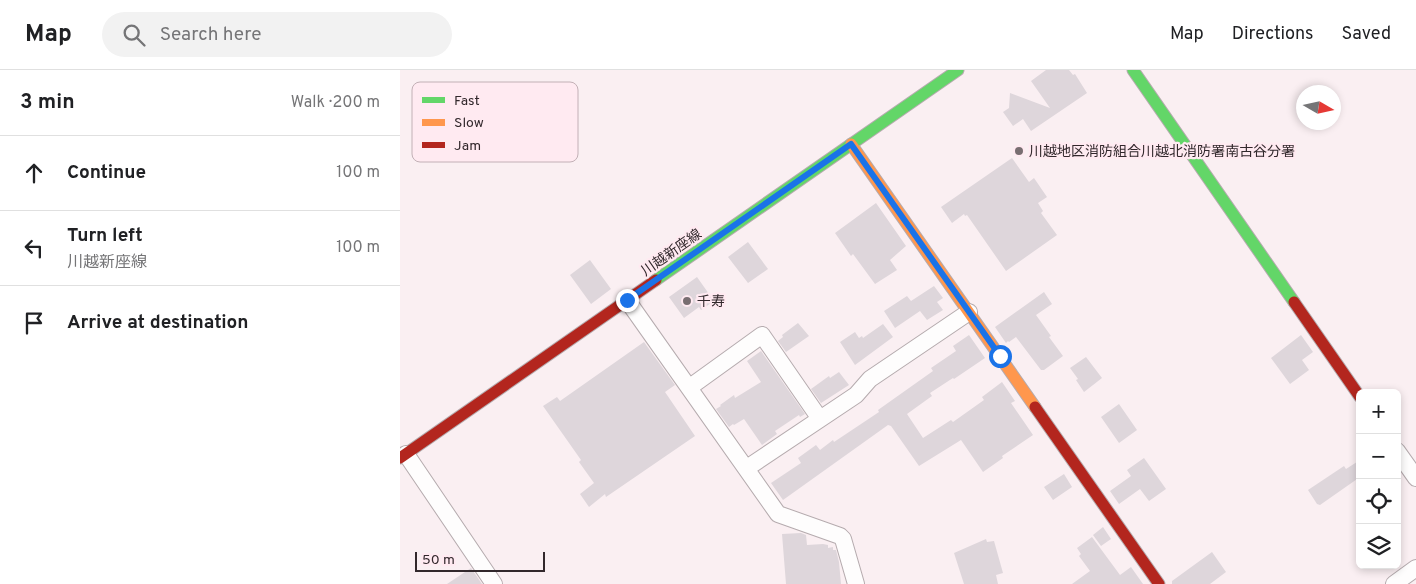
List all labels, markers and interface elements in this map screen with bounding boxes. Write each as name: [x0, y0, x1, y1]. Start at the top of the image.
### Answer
search box: [102, 12, 452, 57]
text: Map: [25, 20, 72, 50]
icon: search: [120, 21, 148, 49]
text: Search here: [160, 23, 261, 47]
text: Map: [1170, 23, 1204, 46]
text: Directions: [1232, 23, 1314, 46]
text: Saved: [1342, 23, 1391, 46]
legend: [412, 82, 578, 162]
north arrow: [1296, 85, 1341, 130]
text: 3 min: [20, 89, 75, 116]
text: Walk · 200 m: [291, 93, 380, 113]
text: Fast: [454, 93, 480, 110]
text: Slow: [454, 115, 484, 132]
text: Jam: [454, 138, 481, 155]
place label: 川越地区消防組合川越北消防署南古谷分署: [1029, 143, 1295, 161]
marker: 川越地区消防組合川越北消防署南古谷分署: [1013, 145, 1025, 157]
icon: ahead: [20, 159, 48, 187]
text: Continue: [67, 161, 146, 185]
text: 100 m: [336, 163, 380, 183]
text: Turn left: [67, 224, 143, 248]
street label: 川越新座線: [638, 226, 705, 280]
icon: left: [20, 234, 48, 262]
text: 100 m: [336, 238, 380, 258]
text: 川越新座線: [67, 253, 147, 273]
route end: [616, 289, 639, 312]
place label: 千寿: [697, 294, 725, 311]
marker: 千寿: [681, 295, 693, 307]
icon: arrive: [20, 309, 48, 337]
text: Arrive at destination: [67, 311, 248, 335]
route start: [989, 345, 1012, 368]
map controls: [1356, 389, 1401, 569]
button: +: [1356, 389, 1401, 434]
button: −: [1356, 434, 1401, 479]
button: locate: [1356, 479, 1401, 524]
button: layers: [1356, 524, 1401, 569]
scale bar: [415, 549, 545, 572]
text: 50 m: [422, 552, 455, 569]

